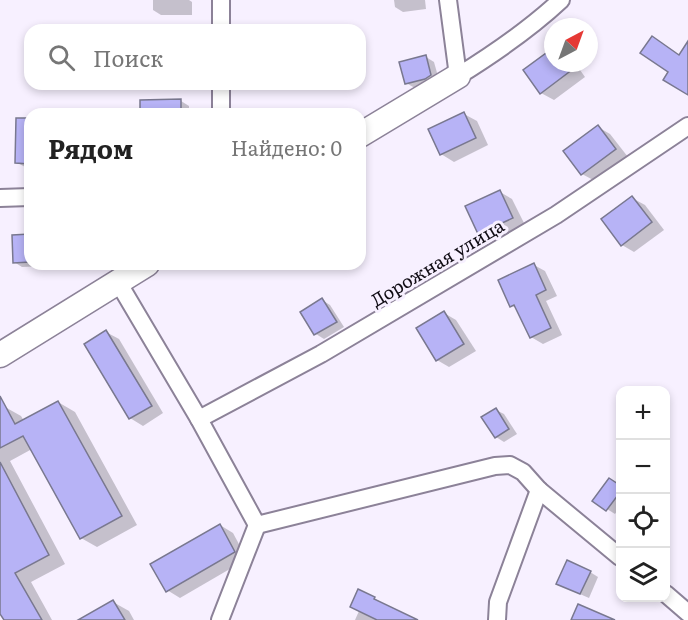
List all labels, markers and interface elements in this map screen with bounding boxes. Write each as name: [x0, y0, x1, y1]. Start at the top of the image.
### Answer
north arrow: [544, 18, 598, 72]
search box: [24, 24, 366, 90]
icon: search: [45, 41, 78, 74]
text: Поиск: [93, 41, 163, 74]
text: Рядом: [48, 128, 133, 167]
text: Найдено: 0: [231, 132, 342, 162]
street label: Дорожная улица: [365, 211, 509, 313]
map controls: [616, 386, 670, 602]
button: +: [616, 386, 670, 440]
button: −: [616, 440, 670, 494]
button: locate: [616, 494, 670, 548]
button: layers: [616, 548, 670, 602]

